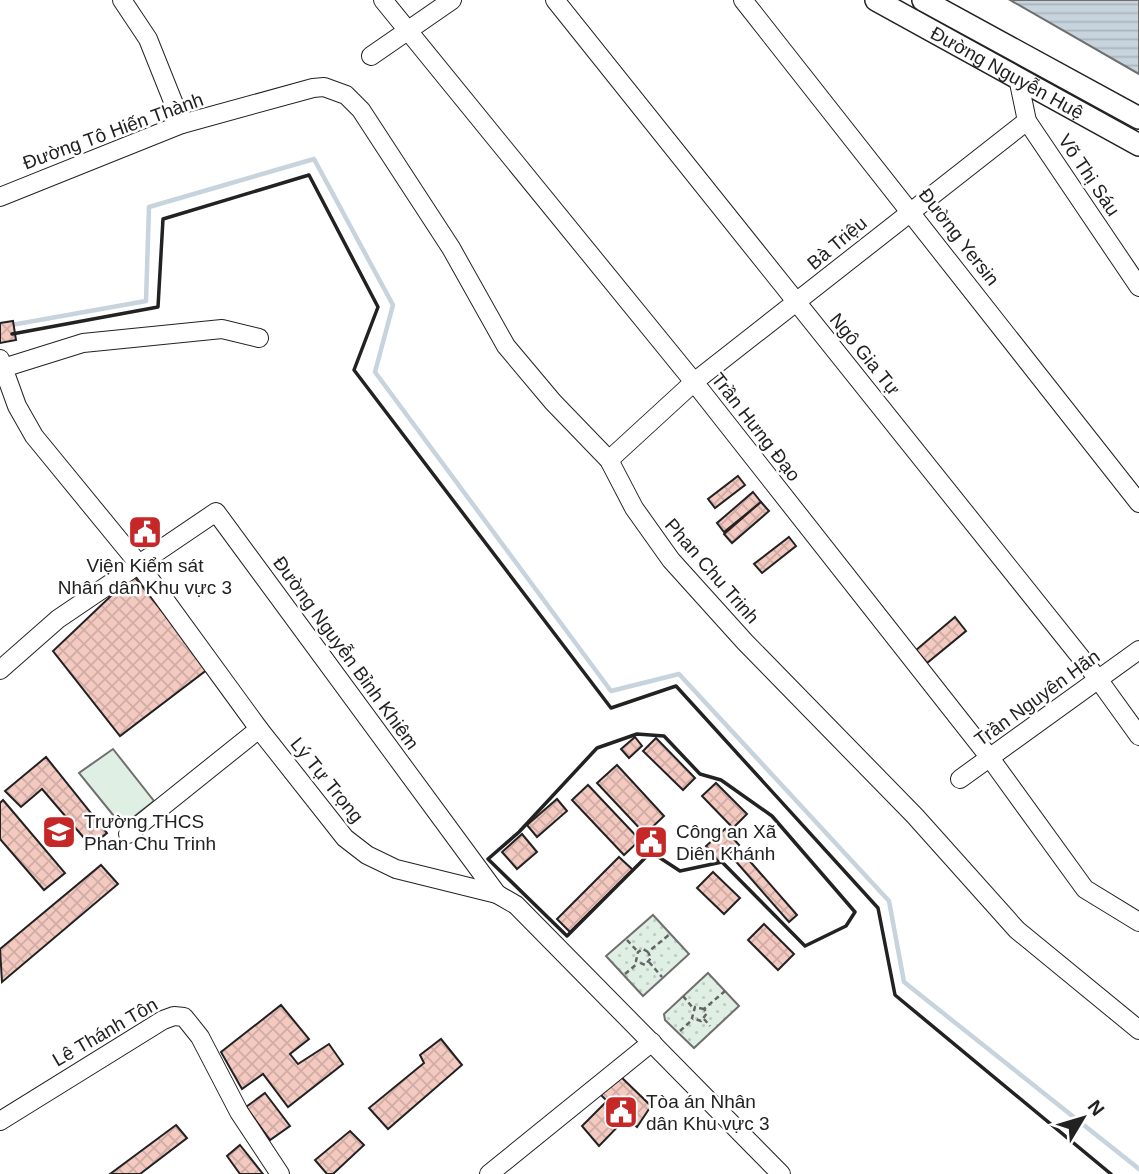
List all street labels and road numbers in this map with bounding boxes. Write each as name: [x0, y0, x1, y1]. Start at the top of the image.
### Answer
street label: Đường Nguyễn Huệ: [927, 22, 1087, 123]
street label: Đường Tô Hiến Thành: [20, 89, 206, 173]
street label: Võ Thị Sáu: [1054, 130, 1124, 220]
street label: Đường Yersin: [915, 184, 1003, 290]
street label: Bà Triệu: [803, 212, 871, 274]
street label: Ngô Gia Tự: [826, 309, 904, 399]
street label: Trần Hưng Đạo: [707, 369, 805, 485]
street label: Phan Chu Trinh: [661, 514, 763, 628]
street label: Đường Nguyễn Bỉnh Khiêm: [269, 552, 423, 754]
street label: Trần Nguyên Hãn: [970, 646, 1104, 750]
street label: Lý Tự Trọng: [286, 733, 368, 827]
street label: Lê Thánh Tôn: [49, 994, 161, 1070]

